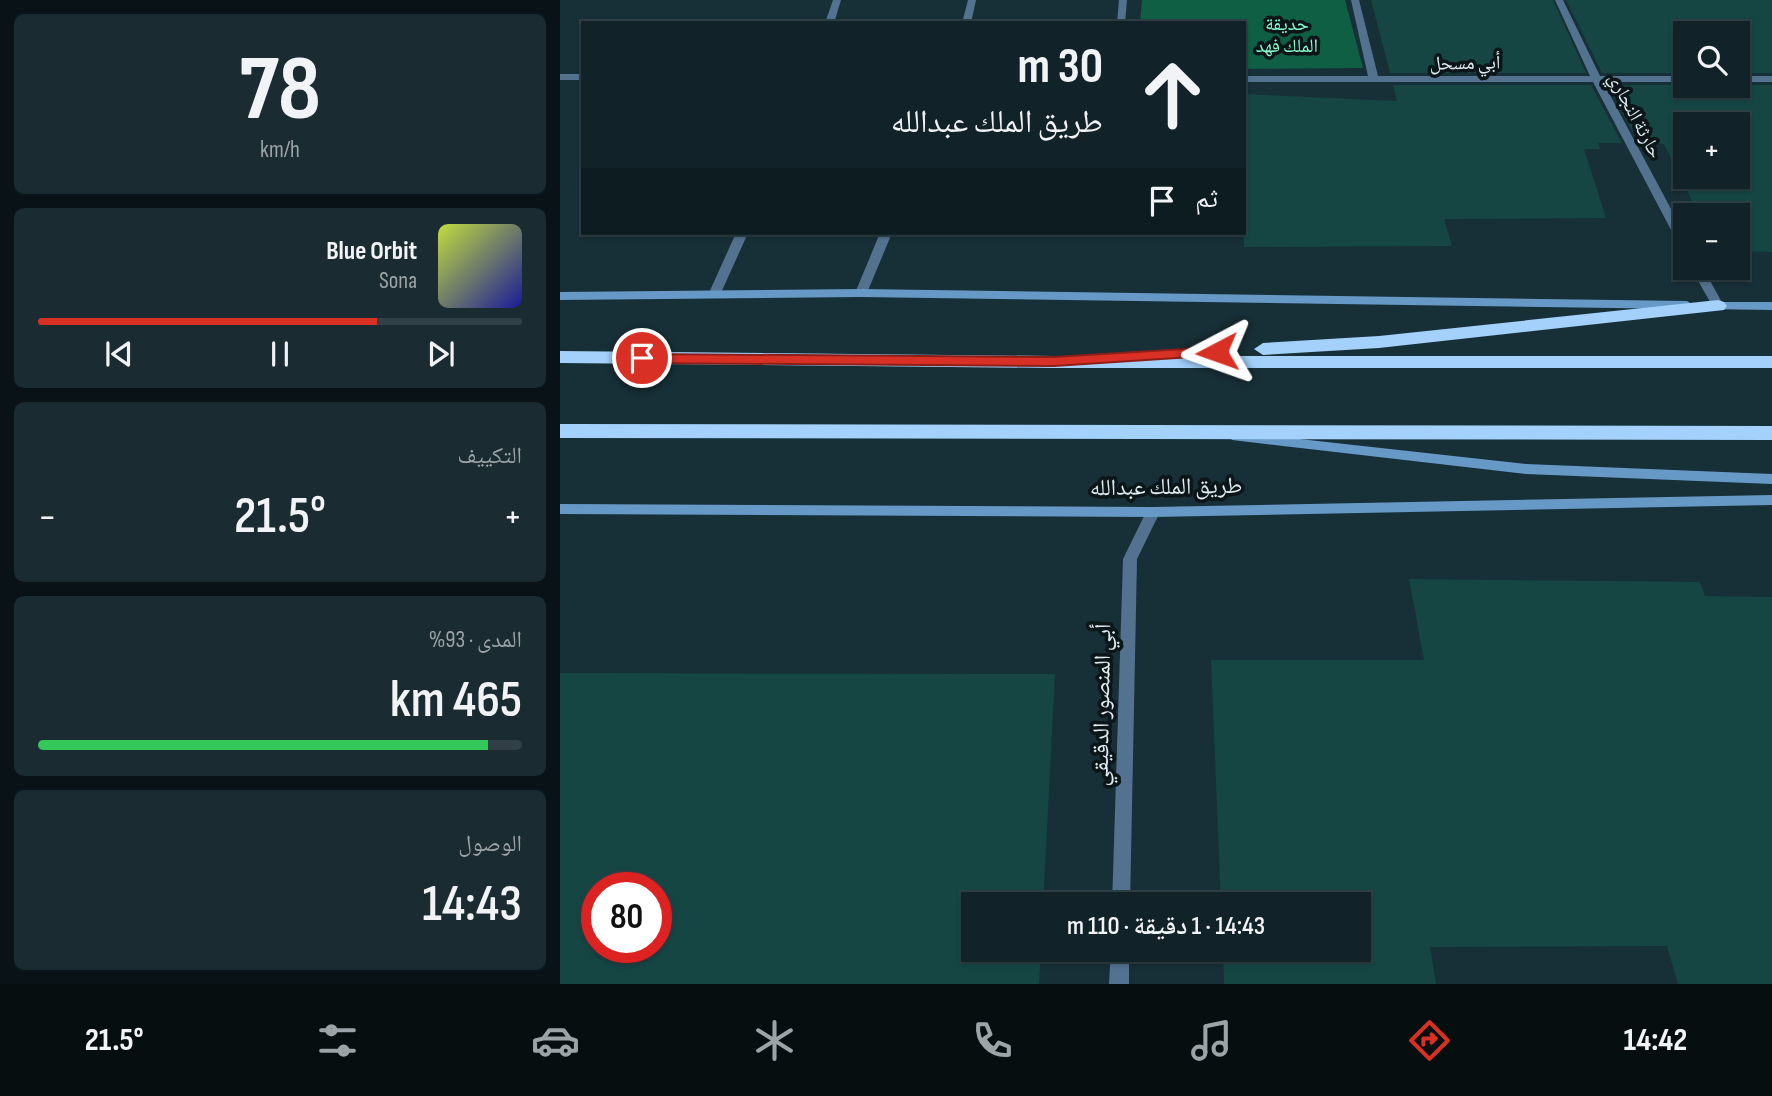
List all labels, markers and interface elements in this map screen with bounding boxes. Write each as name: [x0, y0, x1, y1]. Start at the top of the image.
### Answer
park label: حديقة الملك فهد: [1256, 13, 1318, 58]
map controls: [1673, 21, 1750, 280]
button: search: [1673, 21, 1750, 98]
text: 78: [239, 36, 321, 145]
text: 30 m: [1018, 38, 1103, 97]
icon: ahead: [1127, 49, 1218, 140]
street label: أبي مسحل: [1429, 51, 1501, 78]
street label: حارثة النجاري: [1600, 69, 1667, 163]
text: طريق الملك عبدالله: [891, 103, 1103, 142]
button: +: [1673, 112, 1750, 189]
text: km/h: [260, 136, 300, 164]
icon: arrive: [1143, 182, 1181, 220]
text: ثم: [1195, 184, 1218, 215]
button: −: [1673, 203, 1750, 280]
text: Blue Orbit: [326, 236, 417, 267]
text: Sona: [379, 267, 417, 295]
position arrow: [1180, 315, 1254, 389]
pin: [612, 328, 672, 388]
icon: previous: [100, 335, 138, 373]
icon: pause: [261, 335, 299, 373]
icon: next: [422, 335, 460, 373]
icon: arrive: [623, 339, 661, 377]
text: التكييف: [457, 442, 522, 470]
street label: طريق الملك عبدالله: [1090, 472, 1242, 502]
text: 21.5°: [234, 485, 326, 548]
text: −: [38, 495, 57, 540]
text: +: [503, 495, 522, 540]
street label: أبي المنصور الدقيقي: [1086, 623, 1121, 787]
text: المدى · 93%: [429, 626, 522, 654]
text: 465 km: [390, 669, 522, 732]
text: الوصول: [458, 830, 522, 858]
speed limit sign: 80: [581, 872, 672, 963]
text: 14:43: [422, 873, 522, 936]
text: 14:43 · 1 دقيقة · 110 m: [1067, 911, 1265, 942]
icon: filters: [313, 1016, 362, 1065]
icon: car: [531, 1016, 580, 1065]
icon: climate: [750, 1016, 799, 1065]
icon: phone: [968, 1016, 1017, 1065]
icon: music: [1187, 1016, 1236, 1065]
icon: directions: [1405, 1016, 1454, 1065]
text: 21.5°: [85, 1021, 144, 1060]
text: 14:42: [1623, 1021, 1687, 1060]

